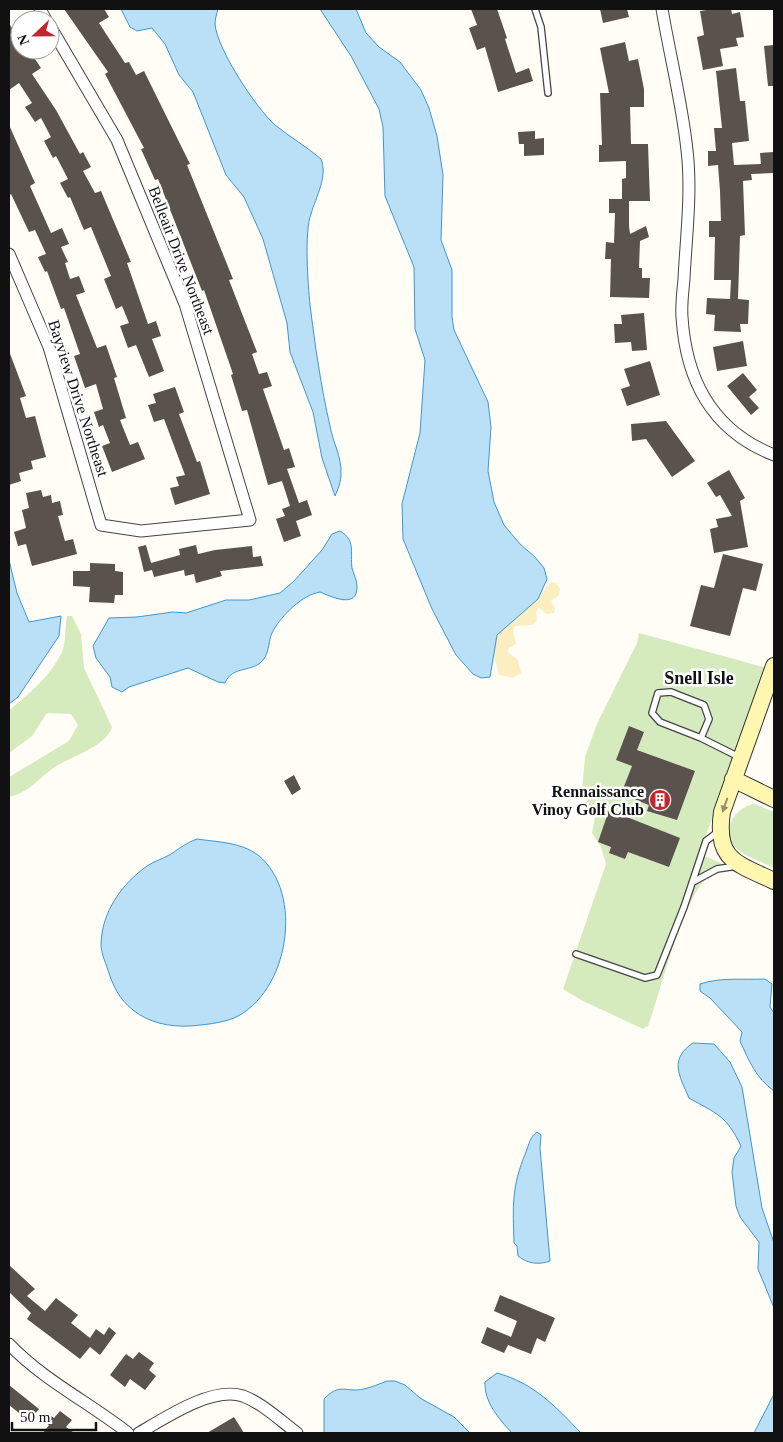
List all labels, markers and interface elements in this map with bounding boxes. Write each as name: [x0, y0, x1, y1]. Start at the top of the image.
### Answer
north arrow: [10, 10, 60, 60]
text: N: [15, 32, 32, 47]
street label: Belleair Drive Northeast: [145, 184, 218, 337]
street label: Bayview Drive Northeast: [44, 318, 112, 479]
district label: Snell Isle: [664, 668, 734, 688]
place label: Rennaissance Vinoy Golf Club: [532, 783, 644, 819]
building icon: Rennaissance Vinoy Golf Club: [648, 788, 672, 812]
one-way arrow: [721, 797, 728, 812]
scale bar: [12, 1400, 96, 1432]
text: 50 m: [20, 1409, 51, 1425]

